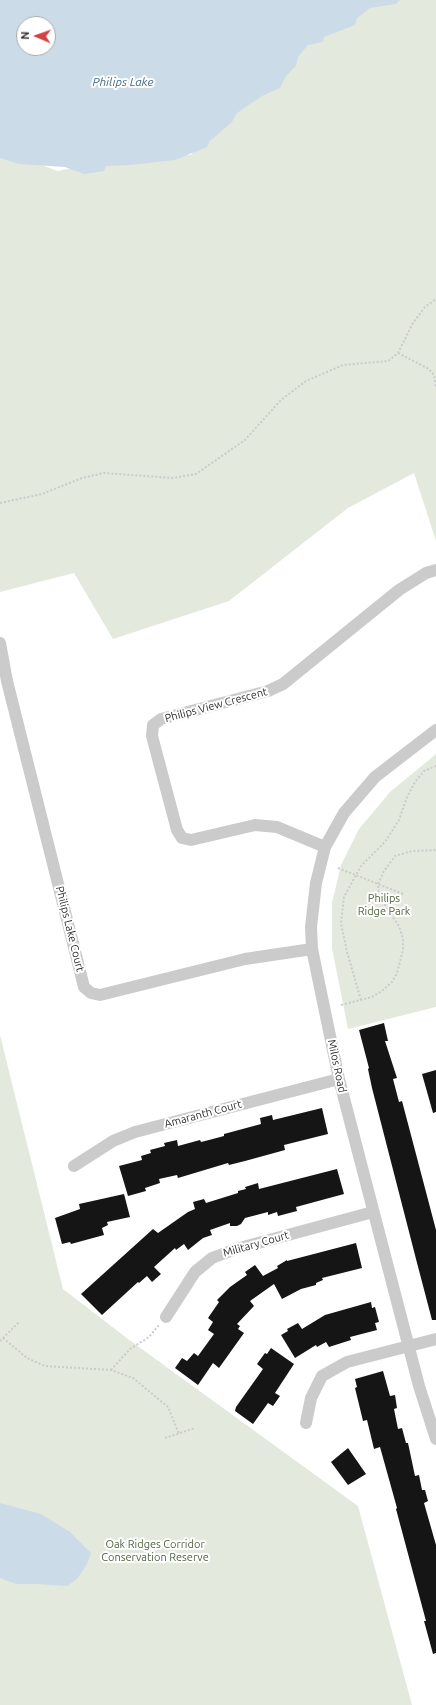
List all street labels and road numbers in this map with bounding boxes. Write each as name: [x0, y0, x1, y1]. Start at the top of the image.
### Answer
street label: Philips View Crescent: [163, 685, 269, 725]
street label: Philips Lake Court: [53, 885, 87, 973]
street label: Milos Road: [325, 1038, 349, 1094]
street label: Amaranth Court: [163, 1097, 243, 1131]
street label: Military Court: [222, 1228, 290, 1260]

